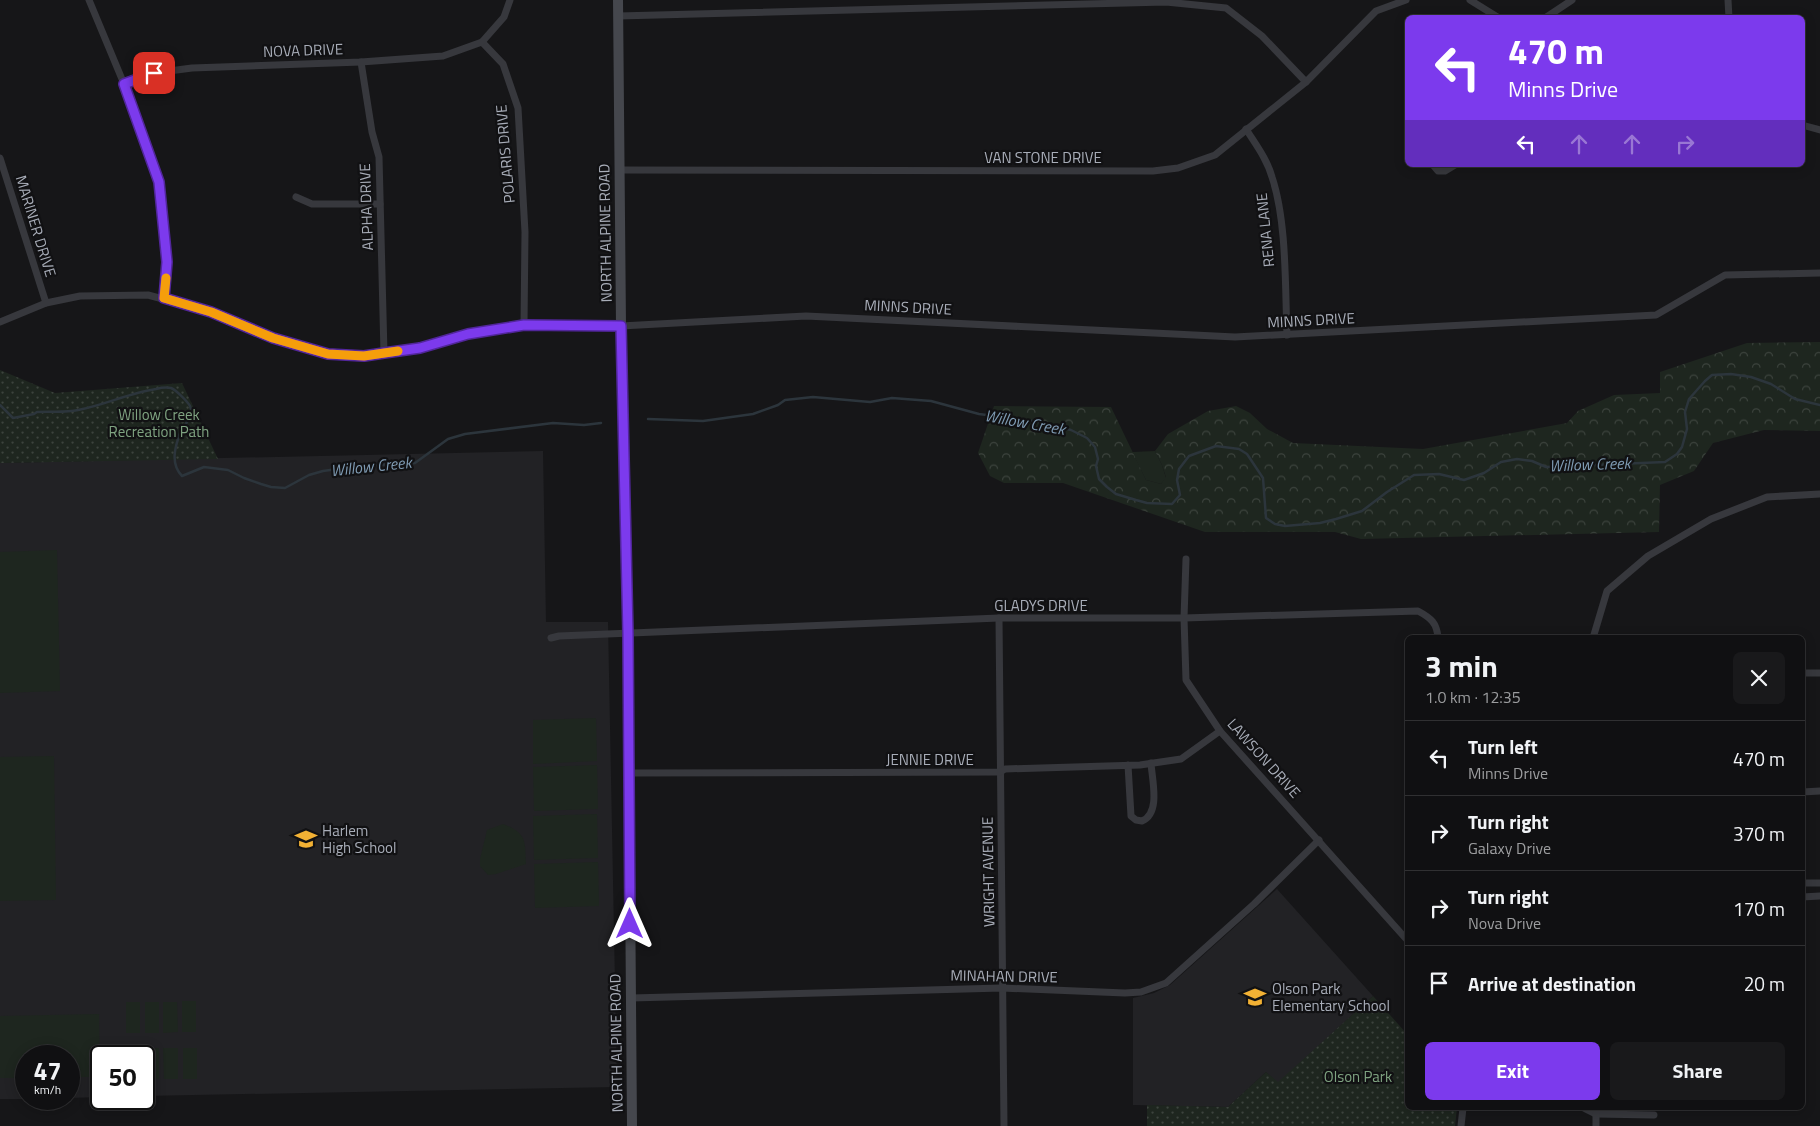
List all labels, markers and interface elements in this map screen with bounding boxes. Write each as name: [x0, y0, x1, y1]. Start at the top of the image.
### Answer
text: 470 m: [1508, 24, 1604, 78]
icon: left: [1425, 35, 1490, 100]
street label: NOVA DRIVE: [263, 37, 343, 63]
pin: [133, 52, 175, 94]
icon: arrive: [140, 59, 168, 87]
text: Minns Drive: [1508, 72, 1618, 106]
street label: POLARIS DRIVE: [489, 104, 521, 204]
icon: left: [1512, 130, 1540, 158]
icon: ahead: [1565, 130, 1593, 158]
icon: ahead: [1618, 130, 1646, 158]
icon: right: [1671, 130, 1699, 158]
street label: VAN STONE DRIVE: [984, 146, 1102, 169]
street label: ALPHA DRIVE: [353, 163, 379, 251]
street label: NORTH ALPINE ROAD: [592, 164, 618, 302]
street label: MARINER DRIVE: [10, 172, 62, 280]
street label: RENA LANE: [1250, 192, 1280, 268]
street label: MINNS DRIVE: [864, 293, 952, 321]
street label: MINNS DRIVE: [1267, 306, 1355, 334]
park label: Willow Creek Recreation Path: [109, 403, 209, 443]
water label: Willow Creek: [983, 403, 1069, 441]
water label: Willow Creek: [329, 450, 415, 482]
water label: Willow Creek: [1549, 451, 1633, 477]
street label: GLADYS DRIVE: [994, 594, 1088, 617]
text: 3 min: [1425, 643, 1498, 689]
button: close: [1733, 652, 1785, 704]
text: 1.0 km · 12:35: [1425, 685, 1521, 709]
street label: LAWSON DRIVE: [1222, 713, 1306, 803]
text: Turn left: [1468, 732, 1538, 761]
icon: left: [1425, 744, 1453, 772]
text: 470 m: [1733, 744, 1785, 773]
street label: JENNIE DRIVE: [886, 748, 974, 771]
text: Minns Drive: [1468, 761, 1548, 785]
text: Turn right: [1468, 807, 1549, 836]
street label: WRIGHT AVENUE: [976, 817, 1000, 927]
place label: Harlem High School: [322, 819, 397, 859]
icon: right: [1425, 819, 1453, 847]
text: 370 m: [1733, 819, 1785, 848]
school or university icon: Harlem High School: [293, 826, 319, 852]
text: Galaxy Drive: [1468, 836, 1551, 860]
text: Turn right: [1468, 882, 1549, 911]
icon: right: [1425, 894, 1453, 922]
text: 170 m: [1733, 894, 1785, 923]
position arrow: [603, 897, 655, 949]
text: Nova Drive: [1468, 911, 1541, 935]
street label: MINAHAN DRIVE: [950, 964, 1058, 988]
icon: arrive: [1425, 969, 1453, 997]
text: Arrive at destination: [1468, 969, 1636, 998]
text: 20 m: [1744, 969, 1785, 998]
street label: NORTH ALPINE ROAD: [603, 974, 629, 1112]
place label: Olson Park Elementary School: [1272, 977, 1390, 1017]
school or university icon: Olson Park Elementary School: [1242, 984, 1268, 1010]
button: Exit: [1425, 1042, 1600, 1100]
button: Share: [1610, 1042, 1785, 1100]
speed limit sign: 50: [90, 1045, 155, 1110]
text: 47: [33, 1052, 62, 1090]
park label: Olson Park: [1324, 1065, 1392, 1088]
text: km/h: [34, 1080, 61, 1099]

